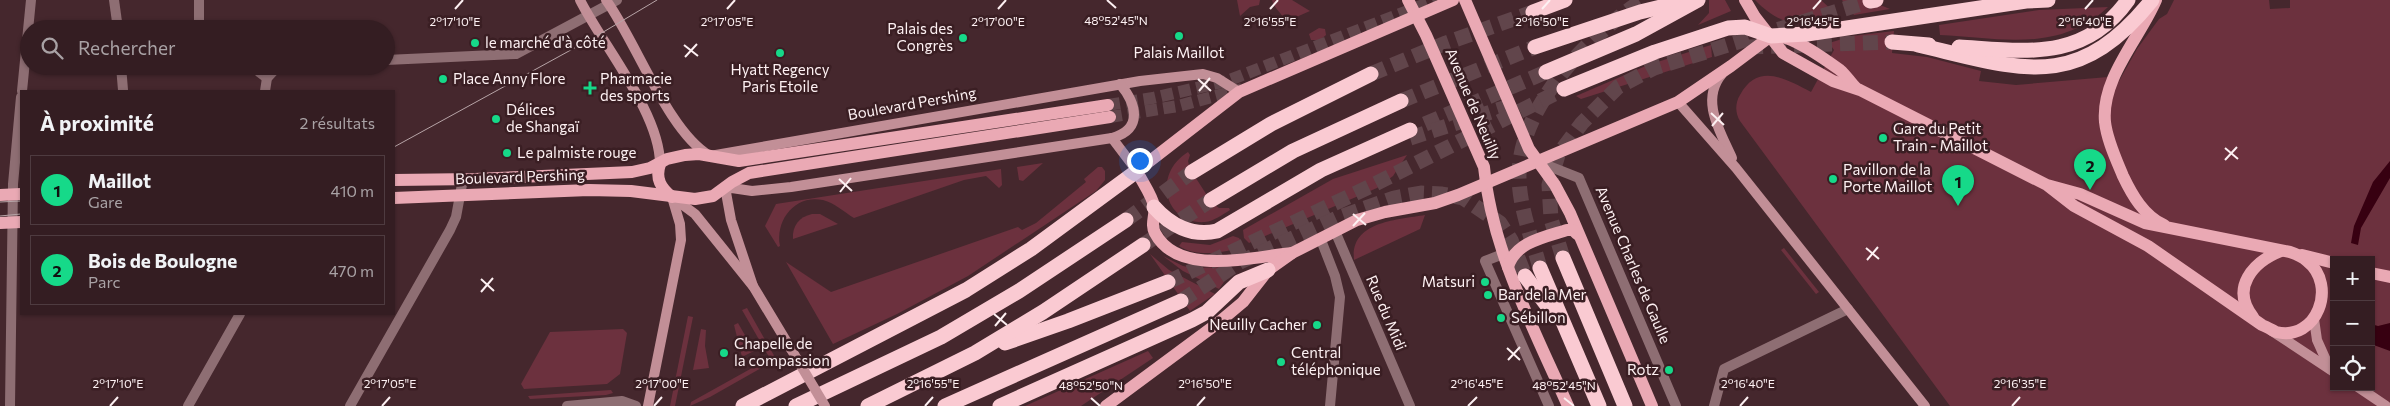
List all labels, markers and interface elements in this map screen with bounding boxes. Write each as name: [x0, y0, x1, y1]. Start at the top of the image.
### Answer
text: 48°52'45"N: [1084, 13, 1148, 27]
text: 2°17'10"E: [430, 14, 480, 28]
text: 2°17'05"E: [701, 14, 753, 28]
text: 2°17'00"E: [971, 14, 1025, 28]
text: 2°16'55"E: [1244, 14, 1296, 28]
text: 2°16'50"E: [1515, 14, 1569, 28]
text: 2°16'45"E: [1787, 14, 1839, 28]
text: 2°16'40"E: [2058, 14, 2112, 28]
place label: Palais des Congrès: [887, 19, 953, 54]
search box: [20, 20, 395, 75]
marker: Palais Maillot: [1173, 30, 1185, 42]
marker: Palais des Congrès: [957, 32, 969, 44]
place label: le marché d'à côté: [485, 33, 606, 51]
icon: search: [38, 34, 66, 62]
text: Rechercher: [78, 36, 176, 59]
marker: le marché d'à côté: [469, 37, 481, 49]
place label: Palais Maillot: [1133, 43, 1225, 61]
street label: Avenue de Neuilly: [1442, 45, 1506, 162]
marker: Hyatt Regency Paris Etoile: [774, 47, 786, 59]
place label: Hyatt Regency Paris Etoile: [730, 60, 830, 95]
place label: Place Anny Flore: [453, 69, 565, 87]
place label: Pharmacie des sports: [600, 69, 672, 104]
marker: Place Anny Flore: [437, 73, 449, 85]
marker: Pharmacie des sports: [584, 82, 596, 94]
street label: Boulevard Pershing: [846, 83, 977, 123]
place label: Délices de Shangaï: [506, 100, 580, 135]
text: À proximité: [40, 110, 154, 135]
text: 2 résultats: [299, 113, 375, 132]
marker: Délices de Shangaï: [490, 113, 502, 125]
place label: Gare du Petit Train - Maillot: [1893, 119, 1988, 154]
marker: Gare du Petit Train - Maillot: [1877, 132, 1889, 144]
place label: Le palmiste rouge: [517, 143, 637, 161]
marker: Le palmiste rouge: [501, 147, 513, 159]
your location: [1127, 148, 1153, 174]
pin: 2: [2074, 149, 2106, 190]
place label: Pavillon de la Porte Maillot: [1843, 160, 1932, 195]
street label: Boulevard Pershing: [455, 165, 585, 187]
pin: 1: [1942, 165, 1974, 206]
text: Maillot: [88, 169, 151, 192]
marker: Pavillon de la Porte Maillot: [1827, 173, 1839, 185]
text: 1: [53, 181, 61, 200]
text: 410 m: [331, 181, 374, 200]
street label: Avenue Charles de Gaulle: [1593, 183, 1675, 346]
text: Gare: [88, 192, 123, 211]
text: Bois de Boulogne: [88, 249, 237, 272]
map controls: [2330, 256, 2375, 391]
button: +: [2330, 256, 2375, 301]
text: 2: [52, 261, 62, 280]
text: 470 m: [329, 261, 374, 280]
text: Parc: [88, 272, 120, 291]
street label: Rue du Midi: [1363, 272, 1411, 353]
place label: Matsuri: [1422, 272, 1475, 290]
marker: Matsuri: [1479, 276, 1491, 288]
place label: Bar de la Mer: [1498, 285, 1587, 303]
marker: Bar de la Mer: [1482, 289, 1494, 301]
button: −: [2330, 301, 2375, 346]
place label: Sébillon: [1511, 308, 1566, 326]
marker: Sébillon: [1495, 312, 1507, 324]
place label: Neuilly Cacher: [1209, 315, 1307, 333]
marker: Neuilly Cacher: [1311, 319, 1323, 331]
place label: Chapelle de la compassion: [734, 334, 830, 369]
place label: Central téléphonique: [1291, 343, 1381, 378]
button: locate: [2330, 346, 2375, 391]
marker: Chapelle de la compassion: [718, 347, 730, 359]
marker: Central téléphonique: [1275, 356, 1287, 368]
place label: Rotz: [1627, 360, 1659, 378]
marker: Rotz: [1663, 364, 1675, 376]
text: 2°17'10"E: [93, 376, 143, 390]
text: 2°17'05"E: [364, 376, 416, 390]
text: 2°17'00"E: [635, 376, 689, 390]
text: 2°16'55"E: [907, 376, 959, 390]
text: 2°16'50"E: [1178, 376, 1232, 390]
text: 2°16'45"E: [1451, 376, 1503, 390]
text: 2°16'40"E: [1721, 376, 1775, 390]
text: 2°16'35"E: [1994, 376, 2046, 390]
text: 48°52'50"N: [1059, 378, 1123, 392]
text: 48°52'45"N: [1532, 378, 1596, 392]

